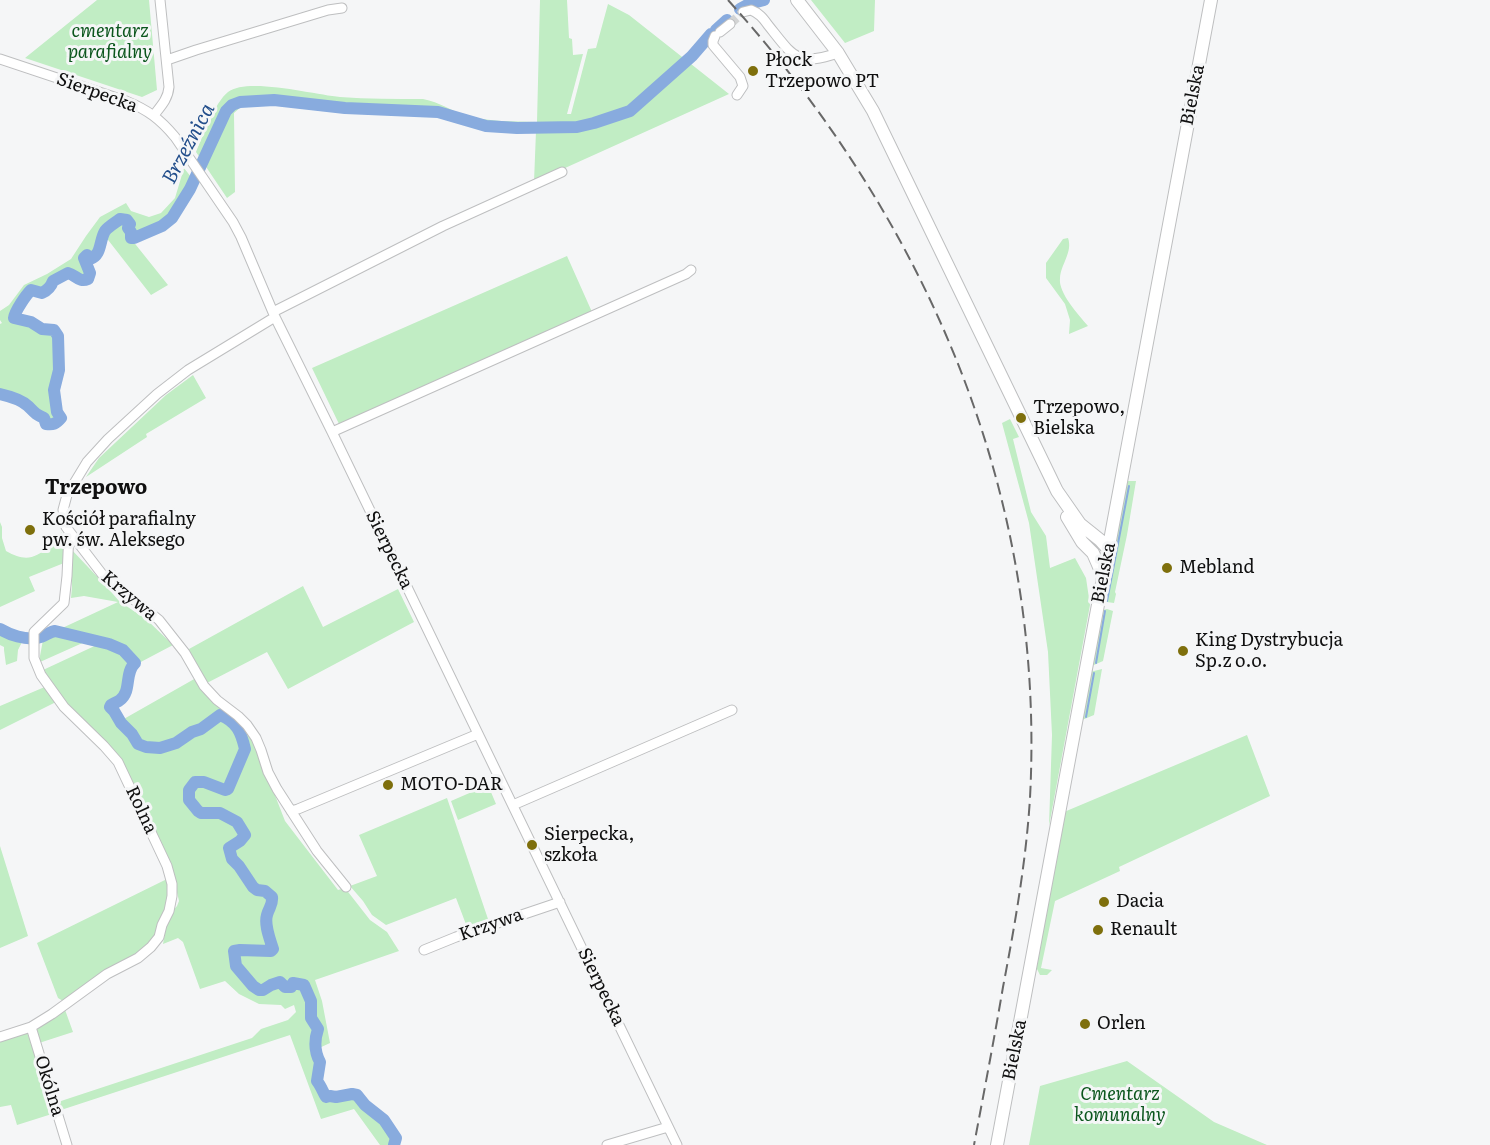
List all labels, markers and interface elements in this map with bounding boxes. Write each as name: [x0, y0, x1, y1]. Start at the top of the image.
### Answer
park label: cmentarz parafialny: [68, 21, 152, 63]
place label: Płock Trzepowo PT: [765, 50, 879, 92]
street label: Bielska: [1177, 63, 1209, 127]
marker: Płock Trzepowo PT: [746, 64, 760, 78]
street label: Sierpecka: [54, 68, 140, 118]
water label: Brzeźnica: [158, 100, 220, 188]
place label: Trzepowo, Bielska: [1033, 397, 1125, 440]
marker: Trzepowo, Bielska: [1014, 411, 1028, 425]
district label: Trzepowo: [45, 476, 147, 500]
street label: Sierpecka: [361, 507, 417, 593]
place label: Kościół parafialny pw. św. Aleksego: [42, 509, 196, 552]
marker: Kościół parafialny pw. św. Aleksego: [23, 523, 37, 537]
street label: Bielska: [1088, 541, 1120, 605]
place label: Mebland: [1179, 557, 1255, 579]
marker: Mebland: [1160, 561, 1174, 575]
street label: Krzywa: [97, 566, 161, 626]
place label: King Dystrybucja Sp.z o.o.: [1195, 630, 1343, 672]
marker: King Dystrybucja Sp.z o.o.: [1176, 644, 1190, 658]
place label: MOTO-DAR: [400, 774, 503, 796]
marker: MOTO-DAR: [381, 778, 395, 792]
street label: Rolna: [121, 783, 161, 837]
place label: Sierpecka, szkoła: [544, 824, 634, 866]
marker: Sierpecka, szkoła: [525, 838, 539, 852]
place label: Dacia: [1116, 891, 1164, 913]
marker: Dacia: [1097, 895, 1111, 909]
street label: Krzywa: [456, 904, 526, 946]
place label: Renault: [1110, 919, 1177, 941]
marker: Renault: [1091, 923, 1105, 937]
street label: Sierpecka: [573, 944, 629, 1030]
place label: Orlen: [1097, 1013, 1146, 1035]
marker: Orlen: [1078, 1017, 1092, 1031]
street label: Bielska: [999, 1018, 1031, 1082]
street label: Okólna: [30, 1053, 68, 1119]
park label: Cmentarz komunalny: [1074, 1084, 1166, 1126]

